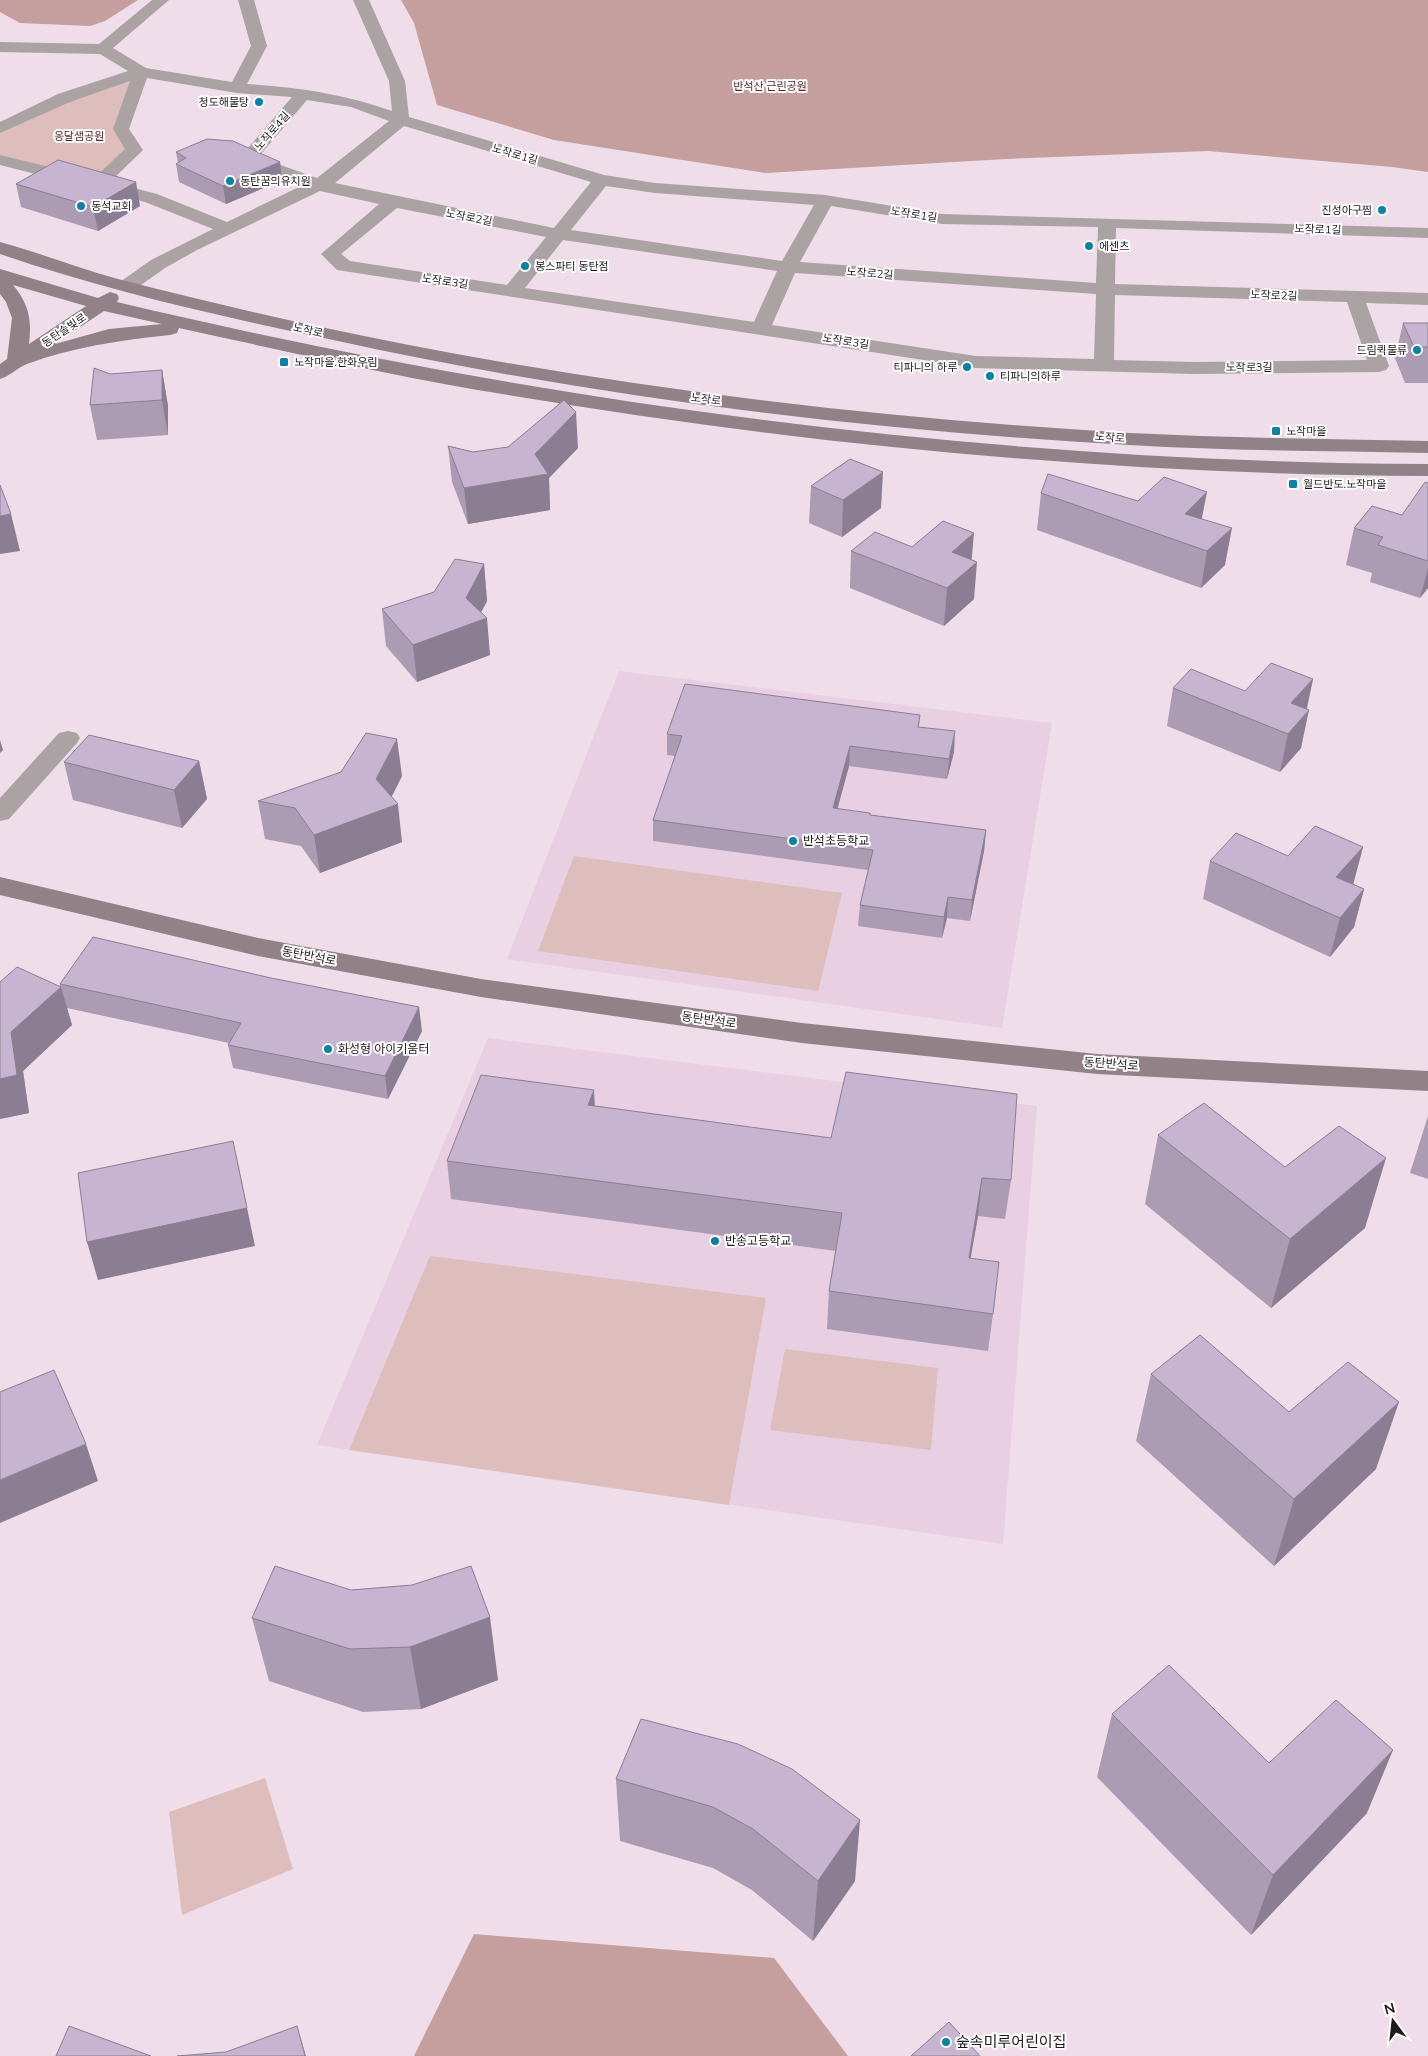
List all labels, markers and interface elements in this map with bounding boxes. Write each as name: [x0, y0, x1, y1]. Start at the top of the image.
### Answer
park label: 반석산 근린공원: [733, 79, 807, 93]
place label: 청도해물탕: [198, 95, 249, 109]
marker: 청도해물탕: [253, 96, 265, 108]
street label: 노작로4길: [251, 109, 293, 153]
park label: 옹달샘공원: [54, 129, 104, 143]
street label: 노작로1길: [490, 141, 540, 167]
place label: 동탄꿈의유치원: [240, 174, 311, 188]
marker: 동탄꿈의유치원: [224, 175, 236, 187]
place label: 동석교회: [91, 199, 131, 213]
marker: 동석교회: [75, 200, 87, 212]
street label: 노작로1길: [890, 203, 938, 225]
place label: 진성아구찜: [1321, 203, 1372, 217]
marker: 진성아구찜: [1376, 204, 1388, 216]
street label: 노작로2길: [445, 206, 493, 228]
street label: 노작로1길: [1294, 221, 1342, 237]
place label: 에센츠: [1099, 239, 1129, 253]
marker: 에센츠: [1083, 240, 1095, 252]
place label: 봉스파티 동탄점: [535, 259, 609, 273]
marker: 봉스파티 동탄점: [519, 260, 531, 272]
street label: 노작로2길: [846, 264, 894, 282]
street label: 노작로3길: [421, 271, 469, 291]
street label: 노작로2길: [1250, 287, 1298, 303]
street label: 동탄솔빛로: [39, 310, 89, 350]
street label: 노작로: [292, 320, 324, 340]
street label: 노작로3길: [822, 330, 870, 352]
place label: 드림퀵물류: [1356, 343, 1407, 357]
marker: 드림퀵물류: [1411, 344, 1423, 356]
place label: 노작마을.한화우림: [294, 355, 377, 369]
marker: 노작마을.한화우림: [278, 356, 290, 368]
place label: 티파니의 하루: [893, 360, 957, 374]
street label: 노작로3길: [1225, 360, 1273, 374]
marker: 티파니의 하루: [961, 361, 973, 373]
place label: 티파니의하루: [1000, 369, 1061, 383]
marker: 티파니의하루: [984, 370, 996, 382]
street label: 노작로: [690, 390, 722, 408]
place label: 노작마을: [1286, 424, 1326, 438]
marker: 노작마을: [1270, 425, 1282, 437]
street label: 노작로: [1094, 429, 1126, 445]
place label: 월드반도.노작마을: [1303, 477, 1386, 491]
marker: 월드반도.노작마을: [1287, 478, 1299, 490]
place label: 반석초등학교: [803, 833, 869, 848]
marker: 반석초등학교: [787, 835, 799, 847]
street label: 동탄반석로: [281, 943, 338, 968]
street label: 동탄반석로: [681, 1008, 737, 1031]
place label: 화성형 아이키움터: [338, 1041, 429, 1056]
marker: 화성형 아이키움터: [322, 1043, 334, 1055]
street label: 동탄반석로: [1083, 1054, 1139, 1073]
place label: 반송고등학교: [725, 1233, 791, 1248]
marker: 반송고등학교: [709, 1235, 721, 1247]
north arrow: [1368, 1996, 1418, 2046]
text: N: [1382, 1998, 1397, 2019]
place label: 숲속미루어린이집: [956, 2032, 1066, 2051]
marker: 숲속미루어린이집: [940, 2036, 952, 2048]

